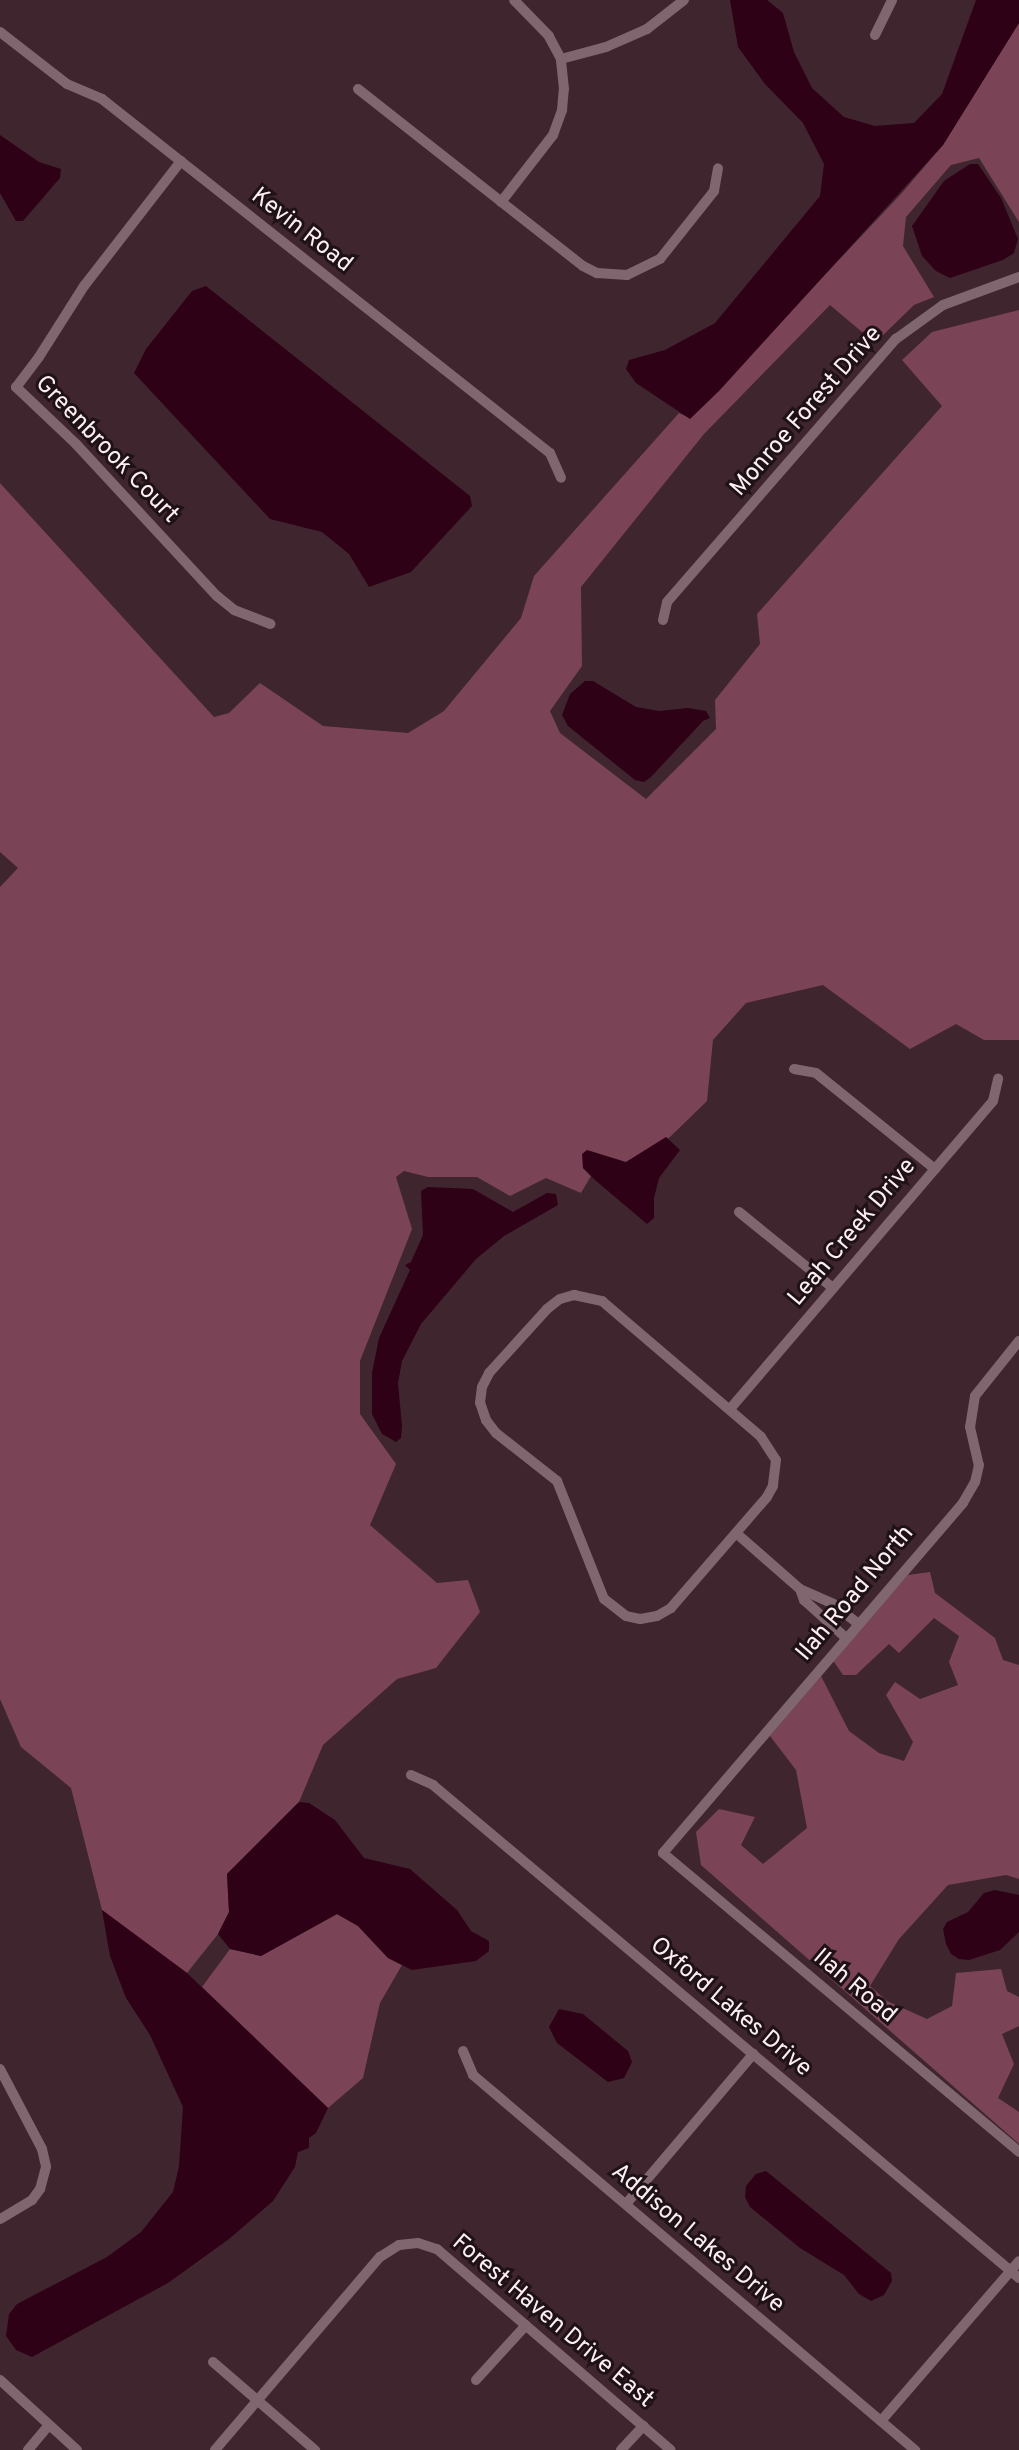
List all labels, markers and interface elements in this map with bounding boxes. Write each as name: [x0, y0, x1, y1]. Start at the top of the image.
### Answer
street label: Kevin Road: [245, 182, 357, 280]
street label: Monroe Forest Drive: [725, 321, 889, 503]
street label: Greenbrook Court: [28, 370, 184, 530]
street label: Leah Creek Drive: [783, 1153, 923, 1313]
street label: Ilah Road North: [791, 1520, 921, 1668]
street label: Oxford Lakes Drive: [643, 1932, 817, 2084]
street label: Ilah Road: [806, 1944, 902, 2030]
street label: Addison Lakes Drive: [605, 2158, 789, 2320]
street label: Forest Haven Drive East: [445, 2229, 659, 2415]

